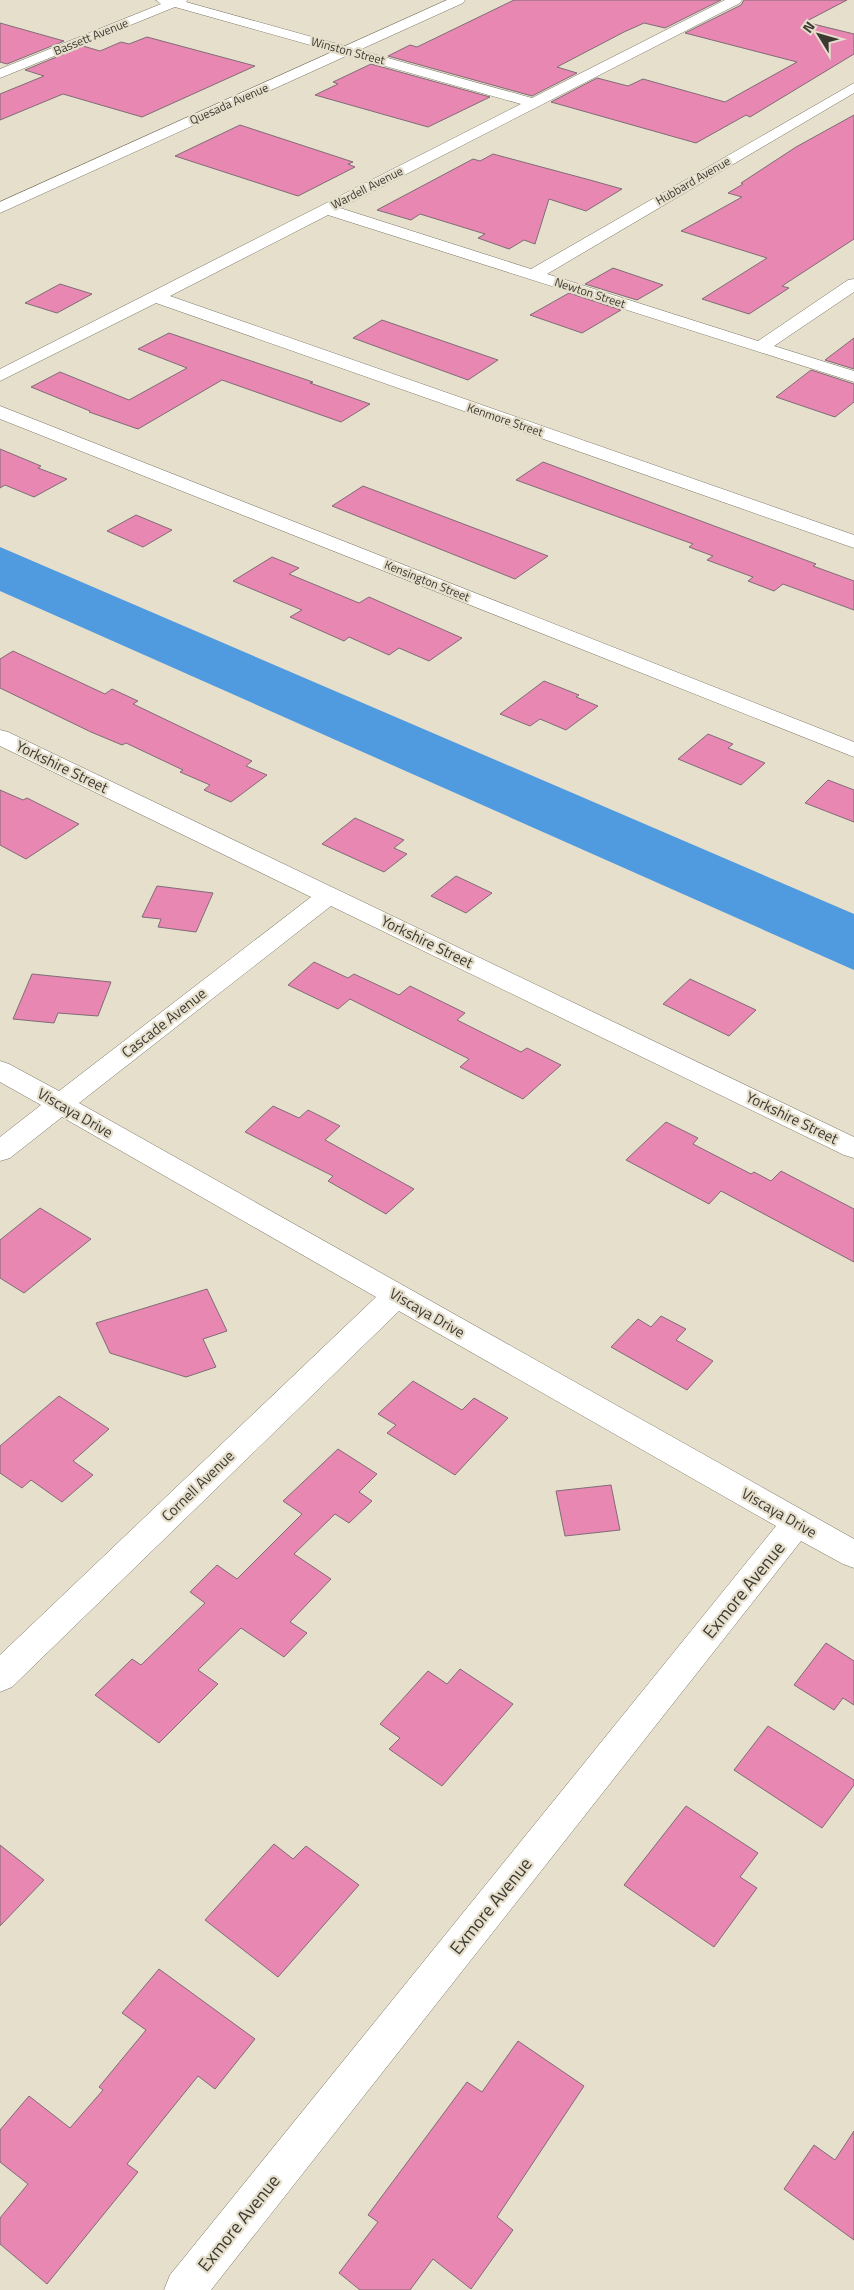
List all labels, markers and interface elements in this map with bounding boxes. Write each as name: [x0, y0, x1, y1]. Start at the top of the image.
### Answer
north arrow: [794, 10, 844, 60]
street label: Bassett Avenue: [51, 13, 131, 60]
text: N: [797, 17, 820, 37]
street label: Winston Street: [309, 32, 388, 70]
street label: Quesada Avenue: [186, 78, 271, 129]
street label: Hubbard Avenue: [652, 151, 734, 210]
street label: Wardell Avenue: [327, 161, 406, 214]
street label: Newton Street: [552, 272, 629, 313]
street label: Kenmore Street: [465, 398, 546, 442]
street label: Kensington Street: [382, 555, 473, 607]
street label: Yorkshire Street: [12, 734, 113, 799]
street label: Yorkshire Street: [377, 909, 478, 974]
street label: Cascade Avenue: [116, 982, 211, 1063]
street label: Viscaya Drive: [33, 1082, 117, 1143]
street label: Yorkshire Street: [742, 1085, 843, 1150]
street label: Viscaya Drive: [385, 1282, 469, 1343]
street label: Cornell Avenue: [156, 1445, 239, 1527]
street label: Viscaya Drive: [737, 1482, 821, 1543]
street label: Exmore Avenue: [696, 1535, 791, 1644]
street label: Exmore Avenue: [443, 1851, 538, 1960]
street label: Exmore Avenue: [191, 2168, 286, 2277]

